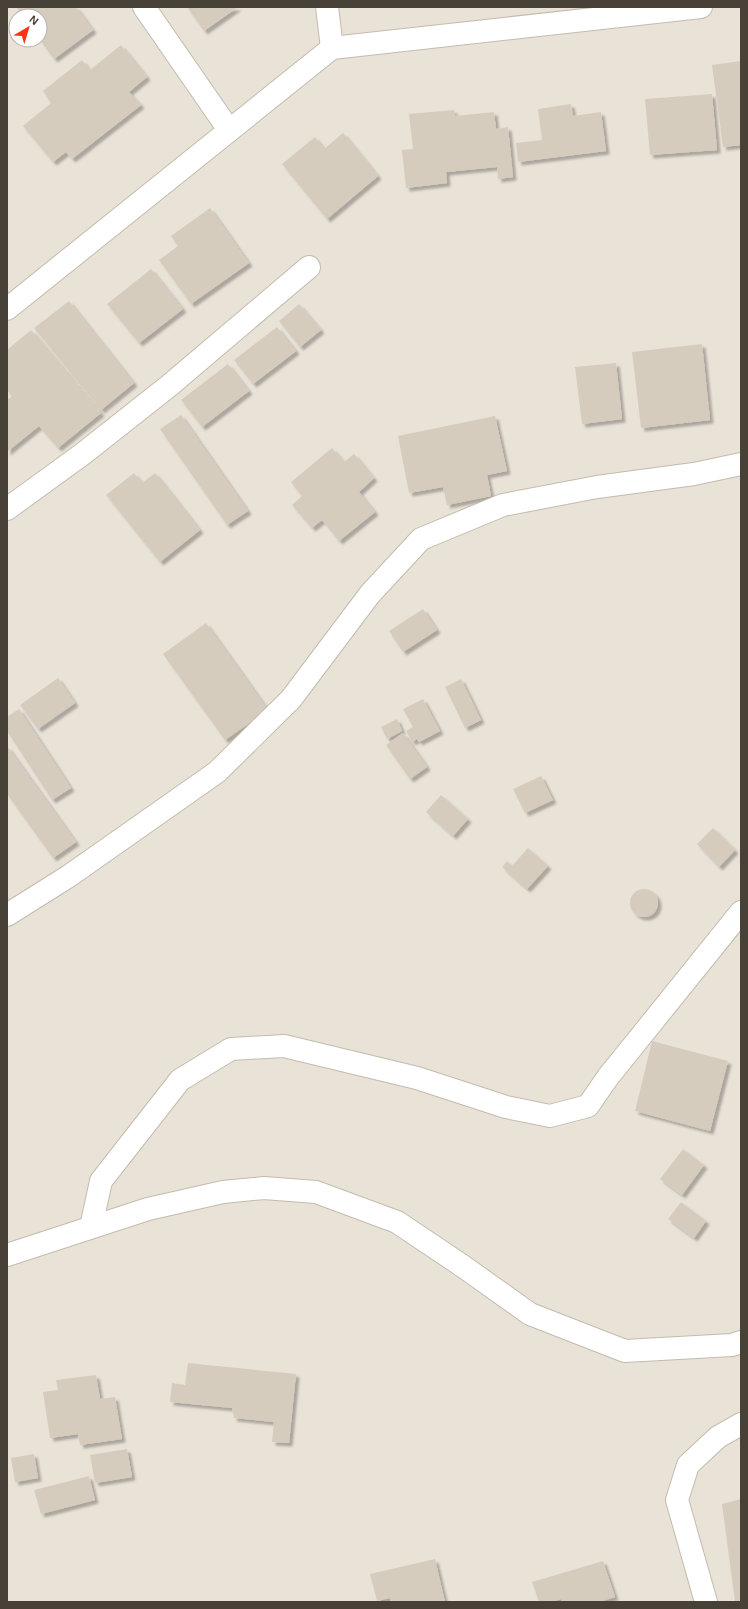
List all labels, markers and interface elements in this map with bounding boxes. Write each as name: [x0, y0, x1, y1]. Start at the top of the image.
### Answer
north arrow: [8, 8, 48, 48]
text: N: [27, 13, 41, 27]

